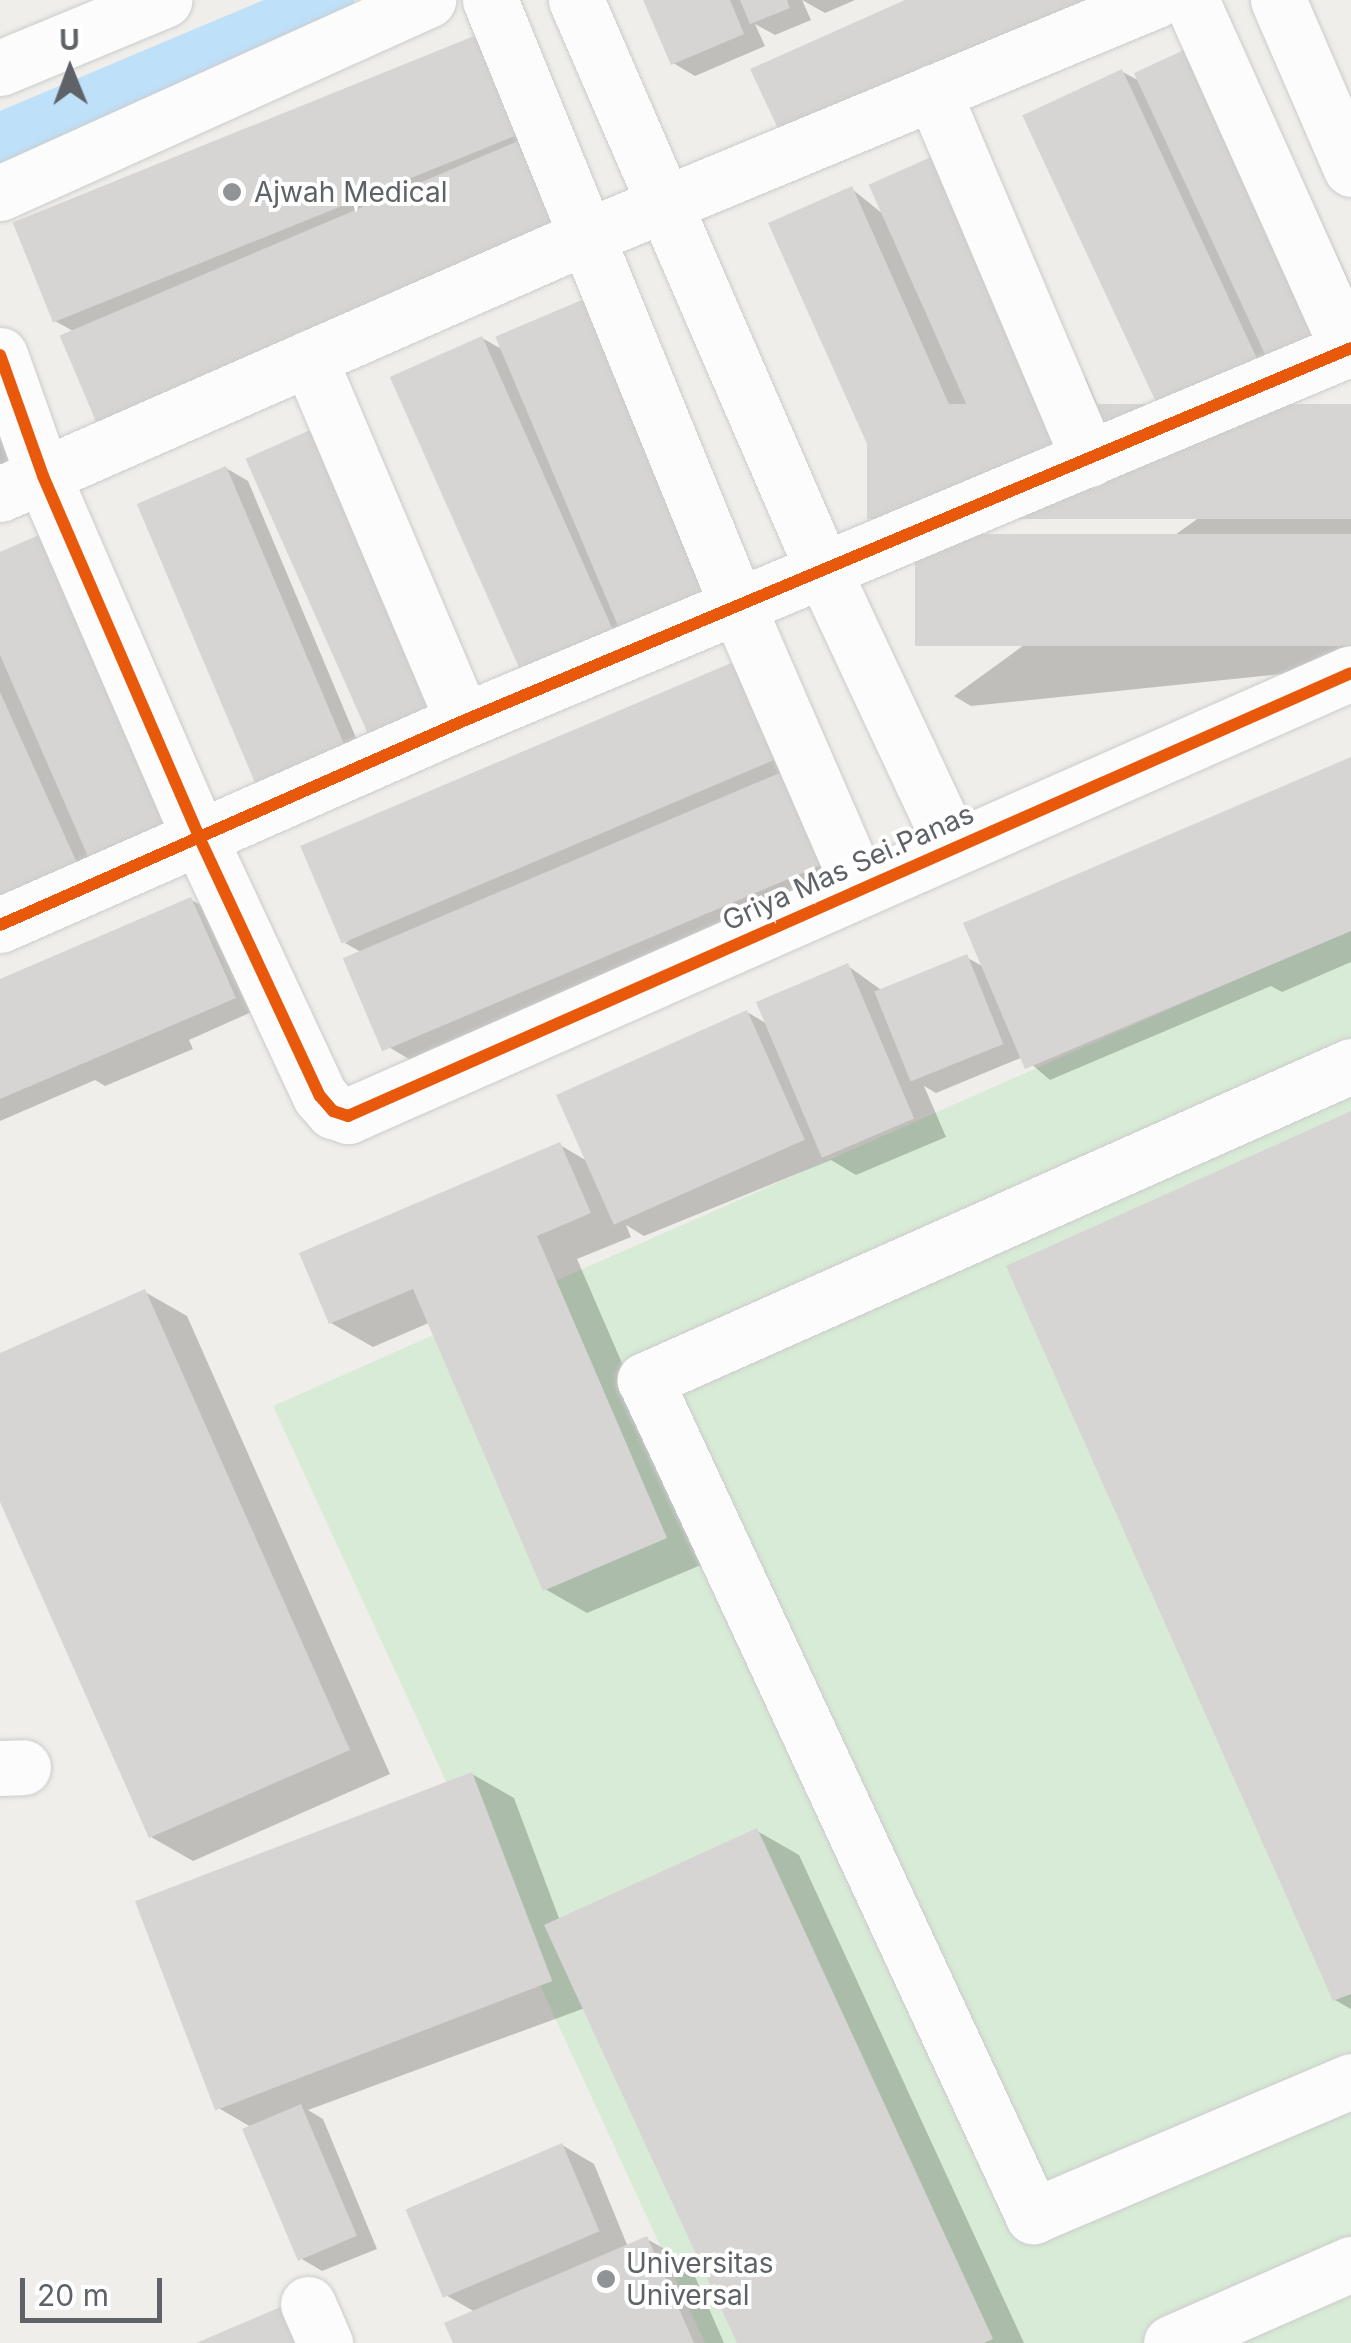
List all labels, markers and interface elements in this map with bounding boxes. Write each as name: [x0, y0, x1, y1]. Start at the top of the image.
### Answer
north arrow: [20, 20, 120, 120]
text: U: [59, 23, 80, 57]
place label: Ajwah Medical: [254, 175, 447, 209]
marker: Ajwah Medical: [219, 179, 245, 205]
street label: Griya Mas Sei.Panas: [717, 796, 979, 938]
place label: Universitas Universal: [626, 2246, 774, 2312]
scale bar: [25, 2258, 168, 2320]
marker: Universitas Universal: [595, 2268, 617, 2290]
text: 20 m: [37, 2277, 109, 2313]

